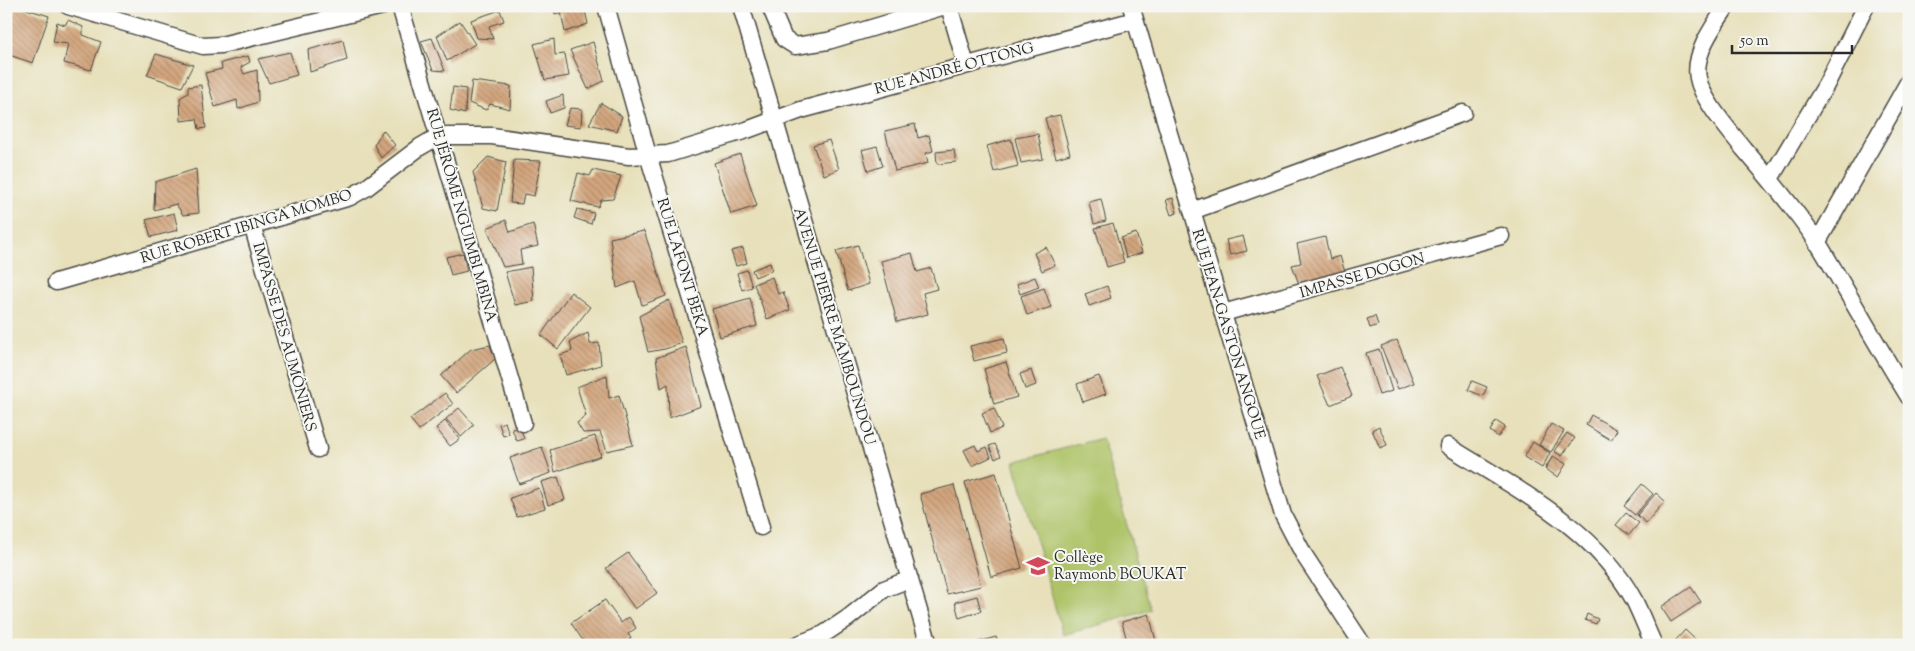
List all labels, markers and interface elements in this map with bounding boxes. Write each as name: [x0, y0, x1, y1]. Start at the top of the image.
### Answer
scale bar: [1732, 22, 1852, 54]
text: 50 m: [1739, 31, 1769, 52]
street label: RUE ANDRÉ OTTONG: [872, 37, 1036, 101]
street label: RUE JÉRÔME NGUIMBI MBINA: [420, 106, 502, 325]
street label: RUE ROBERT IBINGA MOMBO: [138, 185, 355, 270]
street label: RUE LAFONT BEKA: [651, 196, 713, 339]
street label: AVENUE PIERRE MAMBOUNDOU: [787, 205, 880, 448]
street label: RUE JEAN-GASTON ANGOUE: [1186, 227, 1270, 442]
street label: IMPASSE DES AUMÔNIERS: [246, 240, 322, 435]
street label: IMPASSE DOGON: [1297, 249, 1428, 304]
place label: Collège Raymonb BOUKAT: [1054, 548, 1187, 586]
school or university icon: Collège Raymonb BOUKAT: [1025, 553, 1051, 579]

